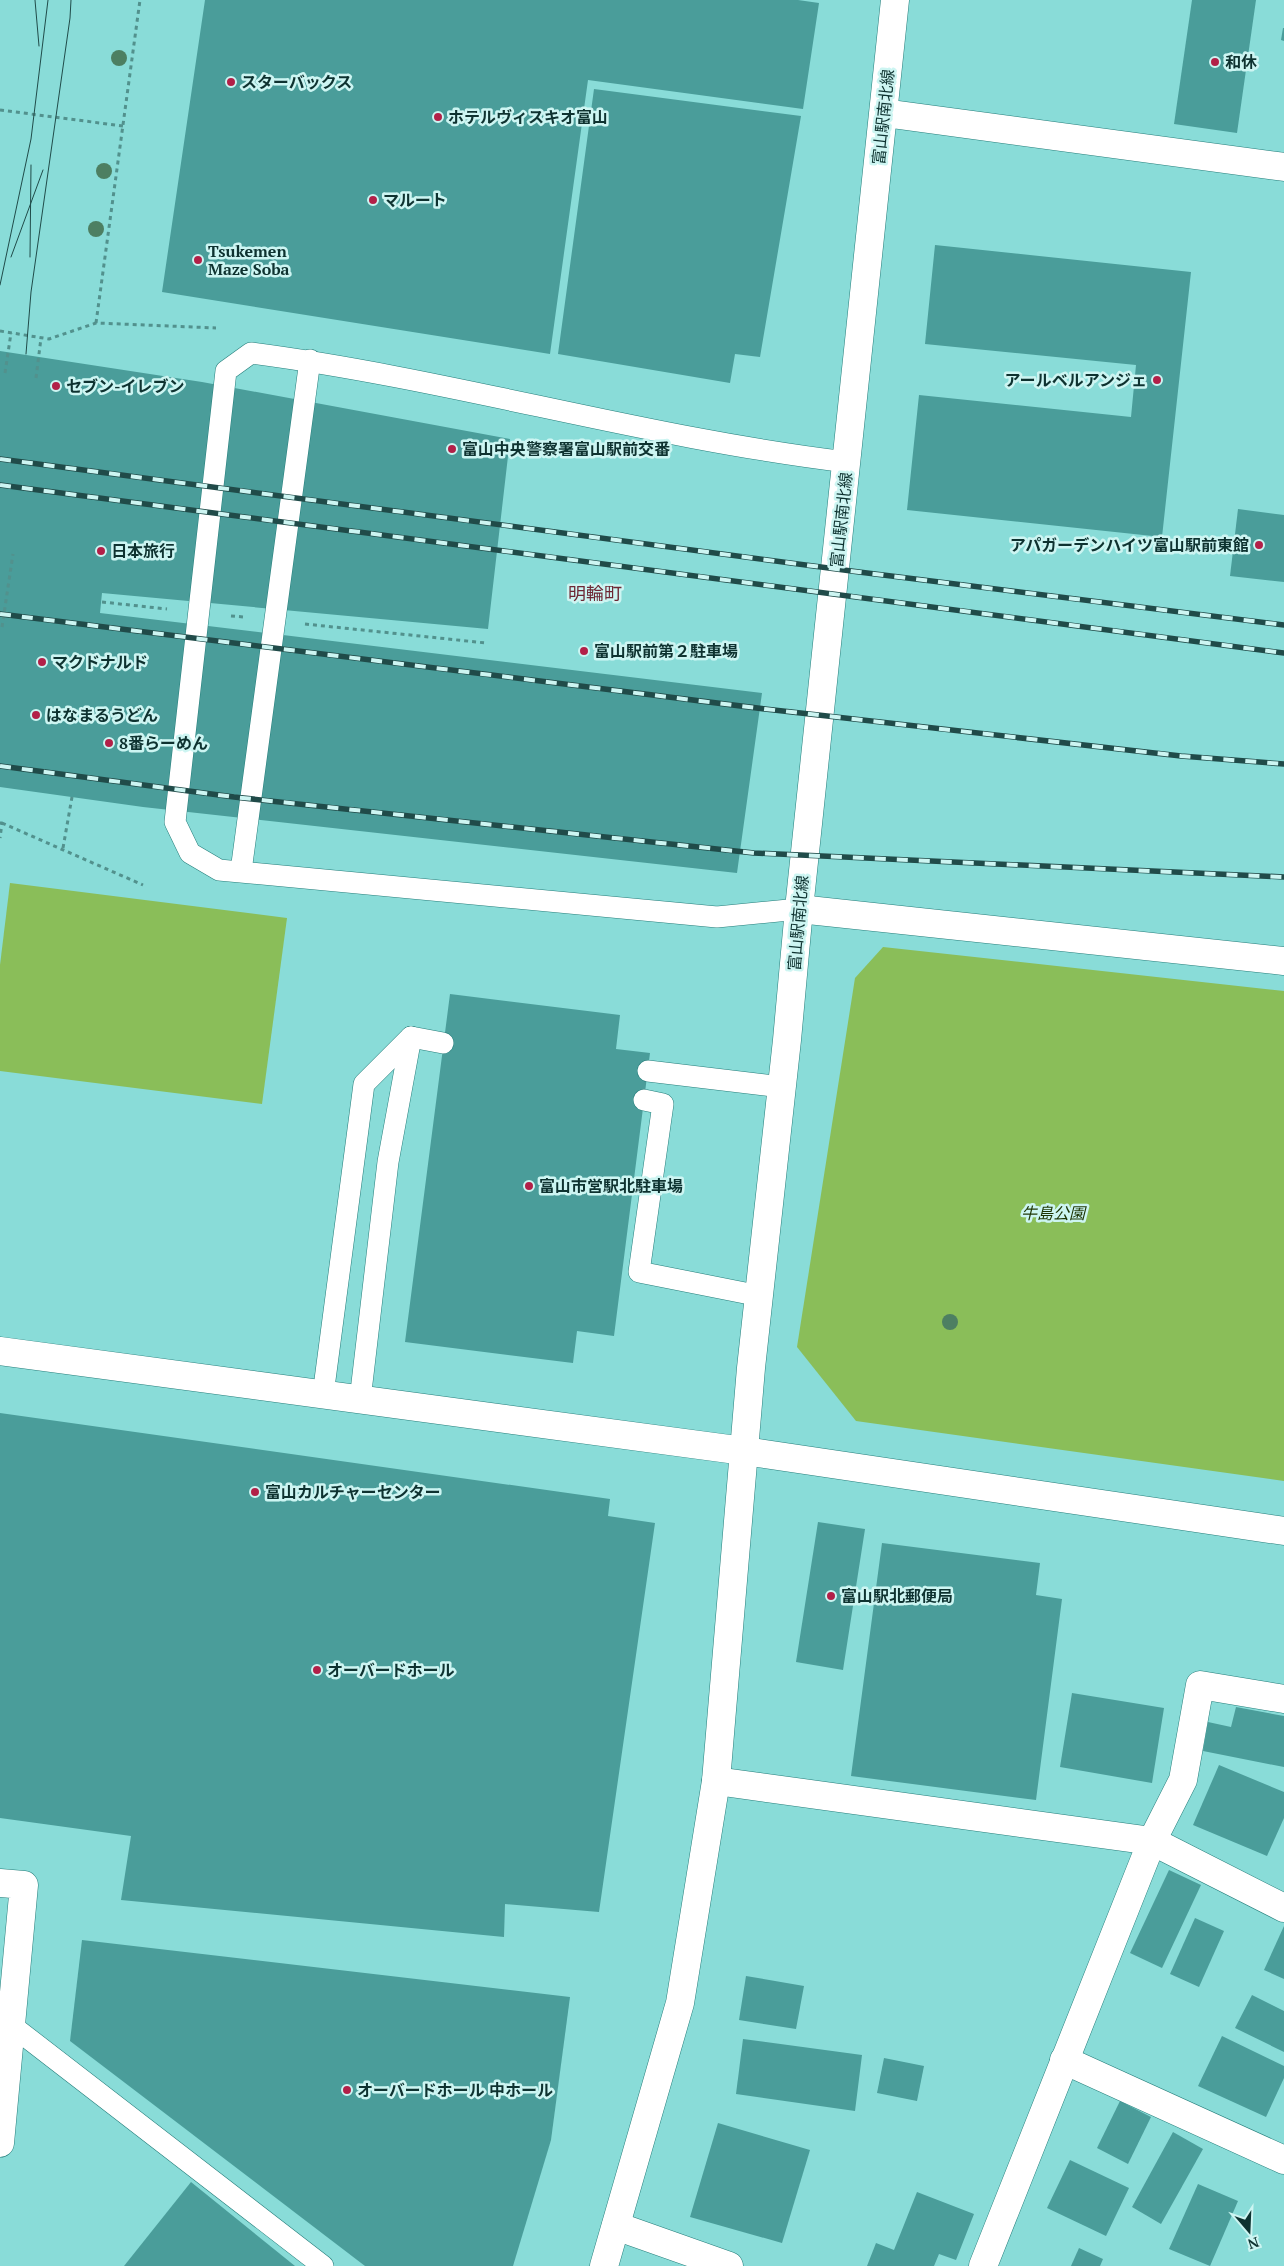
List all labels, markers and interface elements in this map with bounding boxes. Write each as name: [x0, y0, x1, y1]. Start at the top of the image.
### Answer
place label: 和休: [1225, 51, 1257, 73]
marker: 和休: [1209, 56, 1221, 68]
street label: 富山駅南北線: [867, 68, 899, 166]
place label: スターバックス: [241, 71, 352, 93]
marker: スターバックス: [225, 76, 237, 88]
place label: ホテルヴィスキオ富山: [448, 106, 608, 128]
marker: ホテルヴィスキオ富山: [432, 111, 444, 123]
place label: マルート: [383, 189, 447, 211]
marker: マルート: [367, 194, 379, 206]
place label: Tsukemen Maze Soba: [208, 240, 290, 280]
marker: Tsukemen Maze Soba: [192, 254, 204, 266]
place label: アールベルアンジェ: [1005, 369, 1147, 391]
marker: アールベルアンジェ: [1151, 374, 1163, 386]
place label: セブン-イレブン: [66, 375, 185, 397]
marker: セブン-イレブン: [50, 380, 62, 392]
place label: 富山中央警察署富山駅前交番: [462, 438, 670, 460]
marker: 富山中央警察署富山駅前交番: [446, 443, 458, 455]
street label: 富山駅南北線: [825, 471, 857, 569]
place label: アパガーデンハイツ富山駅前東館: [1010, 534, 1249, 556]
marker: アパガーデンハイツ富山駅前東館: [1253, 539, 1265, 551]
place label: 日本旅行: [111, 540, 175, 562]
marker: 日本旅行: [95, 545, 107, 557]
district label: 明輪町: [568, 581, 622, 605]
place label: 富山駅前第２駐車場: [594, 640, 738, 662]
marker: 富山駅前第２駐車場: [578, 645, 590, 657]
place label: マクドナルド: [52, 651, 148, 673]
marker: マクドナルド: [36, 656, 48, 668]
place label: はなまるうどん: [46, 704, 158, 726]
marker: はなまるうどん: [30, 709, 42, 721]
place label: 8番らーめん: [119, 732, 208, 754]
marker: 8番らーめん: [103, 737, 115, 749]
street label: 富山駅南北線: [783, 874, 813, 972]
place label: 富山市営駅北駐車場: [539, 1175, 683, 1197]
marker: 富山市営駅北駐車場: [523, 1180, 535, 1192]
park label: 牛島公園: [1021, 1202, 1087, 1224]
place label: 富山カルチャーセンター: [265, 1481, 441, 1503]
marker: 富山カルチャーセンター: [249, 1486, 261, 1498]
place label: 富山駅北郵便局: [841, 1585, 953, 1607]
marker: 富山駅北郵便局: [825, 1590, 837, 1602]
place label: オーバードホール: [327, 1659, 455, 1681]
marker: オーバードホール: [311, 1664, 323, 1676]
place label: オーバードホール 中ホール: [357, 2079, 553, 2101]
marker: オーバードホール 中ホール: [341, 2084, 353, 2096]
north arrow: [1224, 2206, 1274, 2256]
text: N: [1245, 2233, 1262, 2255]

